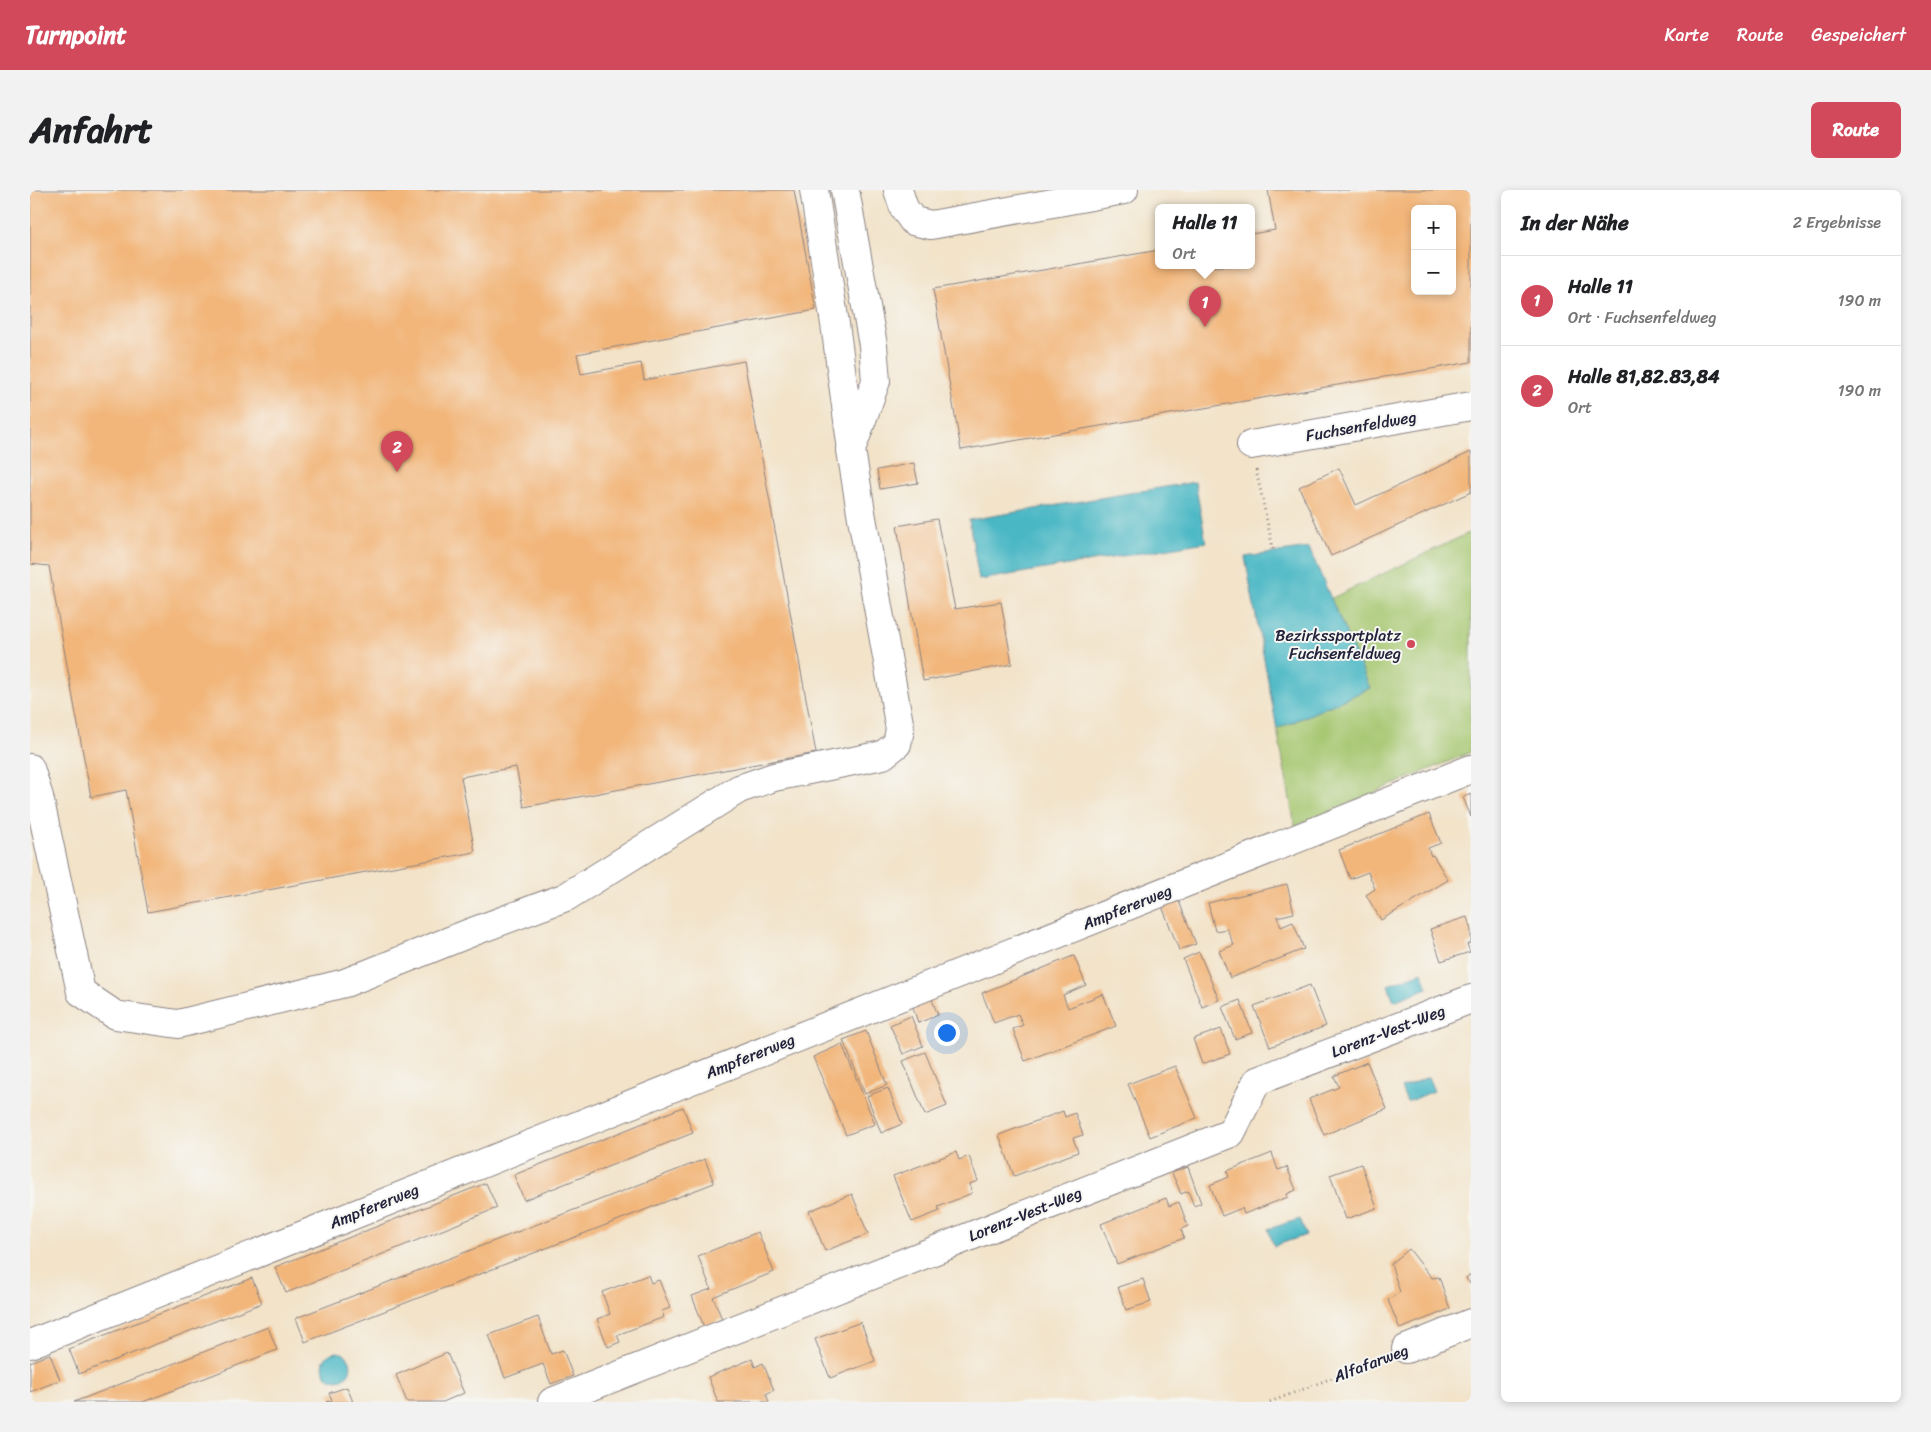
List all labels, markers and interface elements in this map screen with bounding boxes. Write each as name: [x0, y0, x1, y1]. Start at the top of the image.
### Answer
text: Turnpoint: [25, 14, 127, 56]
text: Karte: [1664, 19, 1709, 51]
text: Route: [1737, 19, 1783, 51]
text: Gespeichert: [1811, 19, 1906, 51]
text: Anfahrt: [30, 99, 153, 161]
button: Route: [1811, 102, 1901, 158]
popup: [1155, 204, 1255, 269]
text: In der Nähe: [1521, 204, 1629, 242]
map controls: [1411, 205, 1456, 295]
button: +: [1411, 205, 1456, 250]
text: Halle 11: [1173, 206, 1237, 239]
text: 2 Ergebnisse: [1793, 208, 1881, 237]
text: Ort: [1173, 239, 1197, 268]
button: −: [1411, 250, 1456, 295]
text: Halle 11: [1568, 270, 1633, 303]
pin: 1: [1189, 286, 1221, 327]
text: 1: [1534, 286, 1540, 315]
text: 190 m: [1838, 286, 1881, 315]
text: Ort · Fuchsenfeldweg: [1568, 303, 1717, 332]
text: Halle 81,82.83,84: [1568, 360, 1720, 393]
text: 2: [1532, 376, 1542, 405]
text: 190 m: [1838, 376, 1881, 405]
text: Ort: [1568, 393, 1592, 422]
street label: Fuchsenfeldweg: [1303, 402, 1419, 450]
pin: 2: [381, 431, 413, 472]
place label: Bezirkssportplatz Fuchsenfeldweg: [1275, 621, 1401, 668]
marker: Bezirkssportplatz Fuchsenfeldweg: [1405, 638, 1417, 650]
street label: Ampfererweg: [1077, 876, 1176, 939]
street label: Lorenz-Vest-Weg: [1327, 996, 1449, 1066]
your location: [934, 1020, 960, 1046]
street label: Ampfererweg: [700, 1025, 799, 1088]
street label: Ampfererweg: [324, 1175, 423, 1238]
street label: Lorenz-Vest-Weg: [964, 1178, 1086, 1250]
street label: Alfafarweg: [1328, 1335, 1413, 1391]

